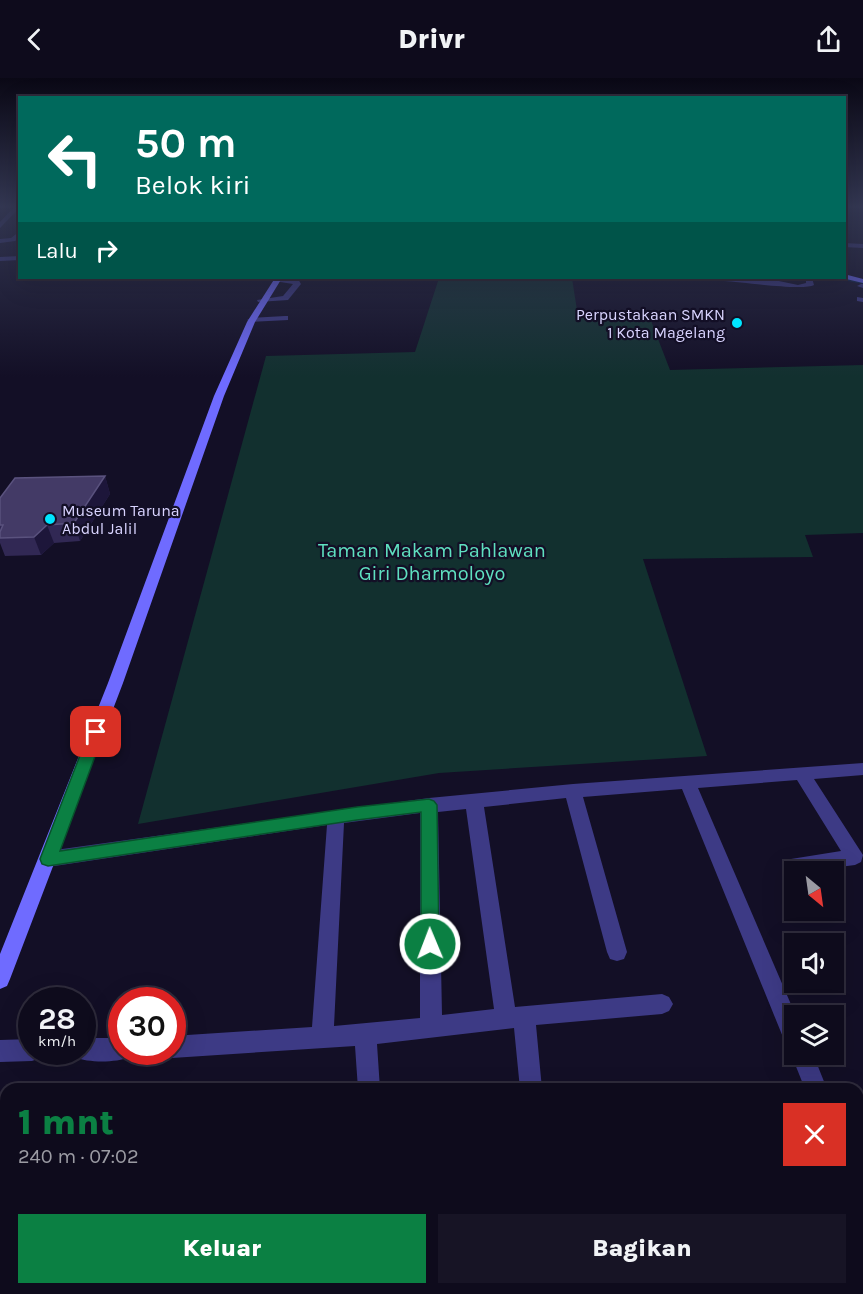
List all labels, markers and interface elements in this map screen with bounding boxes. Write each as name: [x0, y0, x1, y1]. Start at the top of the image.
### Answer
icon: back: [18, 23, 51, 56]
text: Drivr: [398, 23, 465, 55]
icon: share: [812, 23, 845, 56]
text: 50 m: [135, 118, 237, 168]
icon: left: [36, 120, 114, 198]
text: Belok kiri: [135, 169, 251, 201]
icon: right: [90, 234, 123, 267]
text: Lalu: [36, 238, 78, 264]
place label: Perpustakaan SMKN 1 Kota Magelang: [576, 305, 725, 342]
marker: Perpustakaan SMKN 1 Kota Magelang: [730, 316, 744, 330]
place label: Museum Taruna Abdul Jalil: [62, 501, 180, 538]
marker: Museum Taruna Abdul Jalil: [43, 512, 57, 526]
park label: Taman Makam Pahlawan Giri Dharmoloyo: [318, 539, 546, 585]
pin: [70, 706, 121, 757]
icon: arrive: [79, 715, 112, 748]
north arrow: [784, 861, 844, 921]
map controls: [784, 861, 844, 1065]
position arrow: [398, 912, 462, 976]
button: sound: [784, 933, 844, 993]
speed limit sign: 30: [108, 987, 186, 1065]
text: 28: [38, 1001, 76, 1037]
button: layers: [784, 1005, 844, 1065]
text: km/h: [38, 1032, 76, 1050]
text: 1 mnt: [18, 1101, 114, 1143]
button: close: [783, 1103, 846, 1166]
text: 240 m · 07:02: [18, 1145, 139, 1168]
button: Keluar: [18, 1214, 426, 1283]
button: Bagikan: [438, 1214, 846, 1283]

